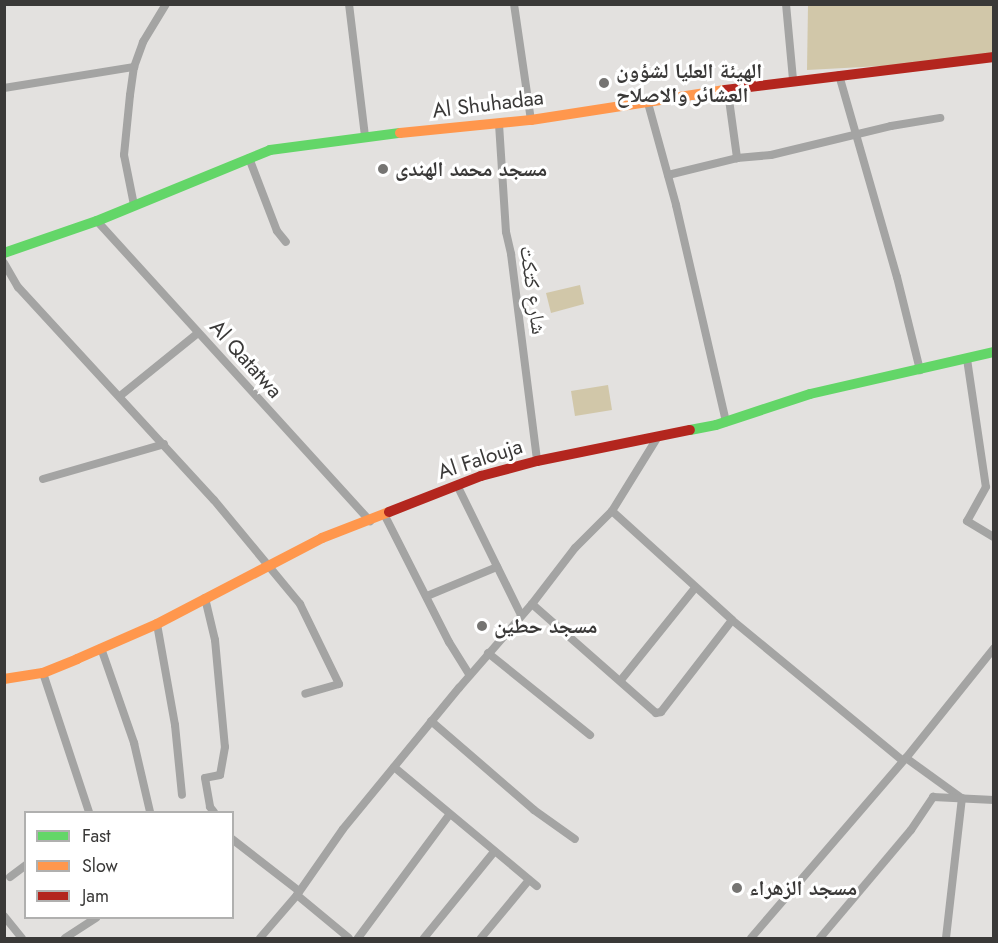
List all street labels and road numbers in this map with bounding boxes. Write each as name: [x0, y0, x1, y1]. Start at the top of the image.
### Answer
street label: Al Shuhadaa: [431, 85, 545, 123]
street label: شارع كتكت: [514, 244, 552, 336]
street label: Al Qatatwa: [204, 315, 288, 403]
street label: Al Falouja: [434, 433, 526, 485]

